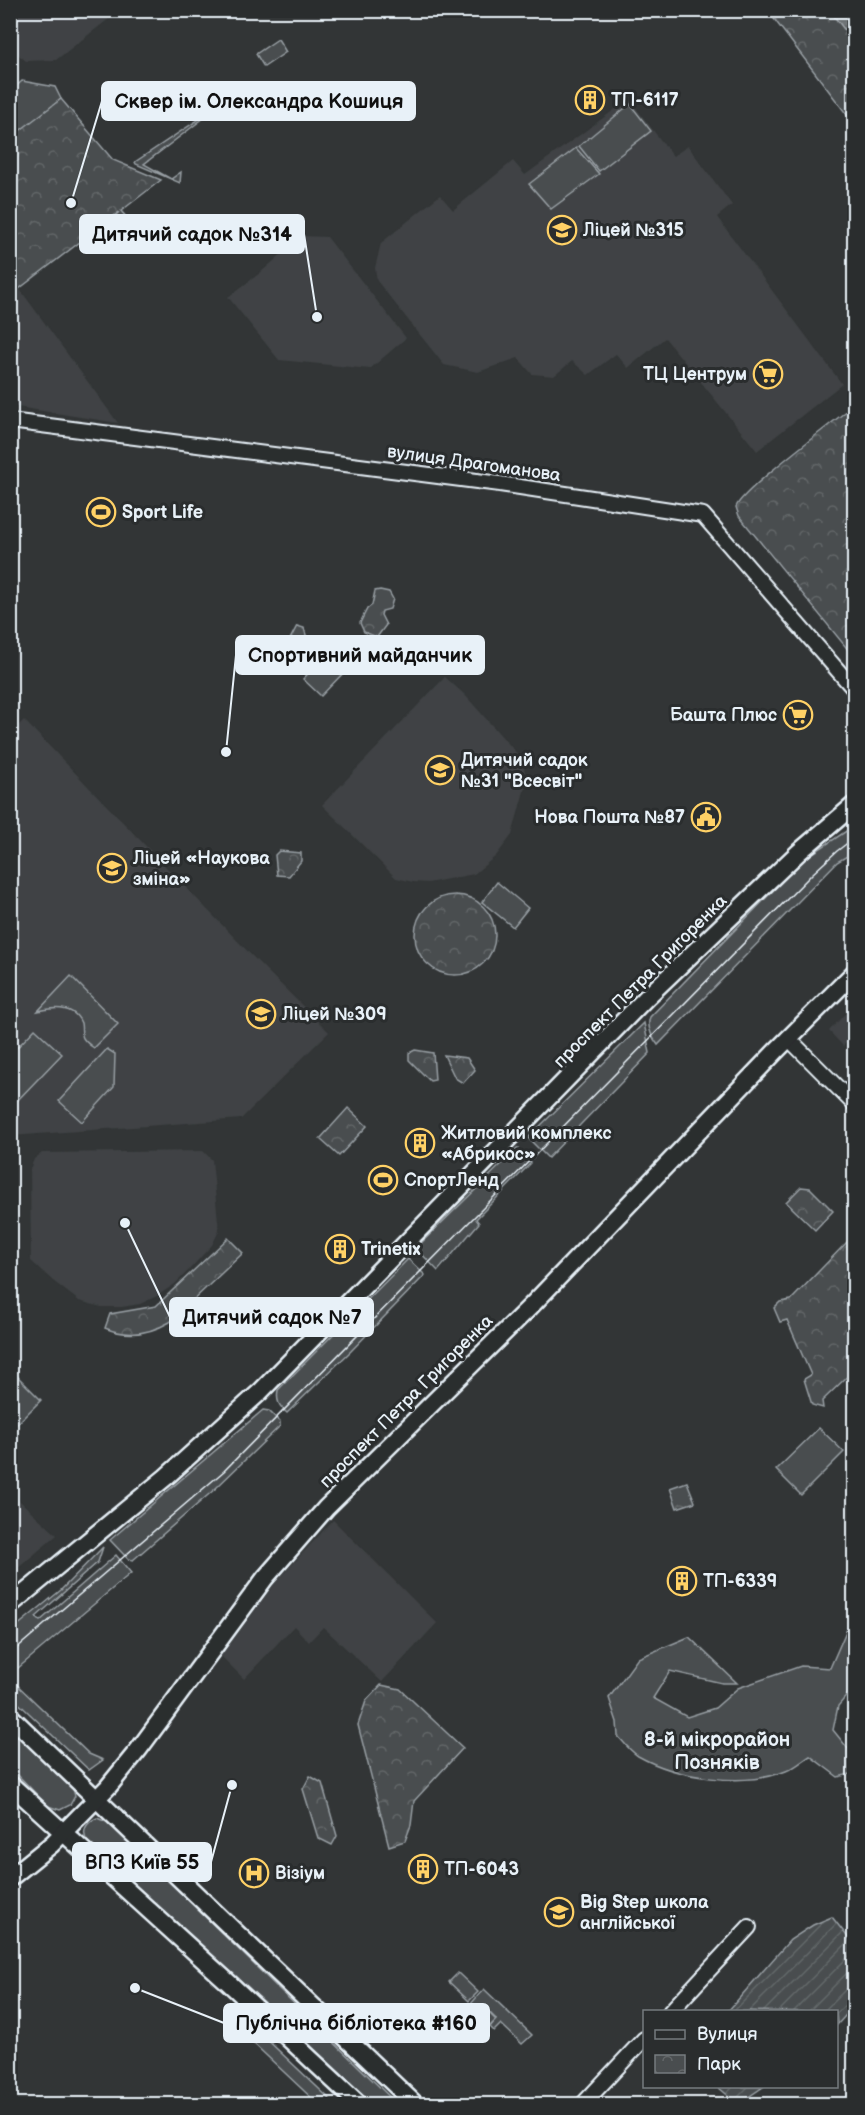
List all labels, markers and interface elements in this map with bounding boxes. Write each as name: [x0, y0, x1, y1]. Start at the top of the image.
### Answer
callout: Сквер ім. Олександра Кошиця: [102, 82, 415, 120]
building icon: ТП-6117: [574, 84, 606, 116]
text: Сквер ім. Олександра Кошиця: [115, 90, 403, 114]
place label: ТП-6117: [611, 90, 679, 111]
school or university icon: Ліцей №315: [546, 214, 578, 246]
callout: Дитячий садок №314: [80, 215, 304, 253]
place label: Ліцей №315: [582, 220, 684, 241]
text: Дитячий садок №314: [92, 223, 292, 247]
supermarket icon: ТЦ Центрум: [752, 358, 784, 390]
place label: ТЦ Центрум: [643, 364, 747, 385]
street label: вулиця Драгоманова: [386, 441, 562, 486]
sports icon: Sport Life: [85, 496, 117, 528]
place label: Sport Life: [122, 502, 203, 523]
callout: Спортивний майданчик: [236, 636, 484, 674]
text: Спортивний майданчик: [248, 644, 472, 668]
supermarket icon: Башта Плюс: [782, 699, 814, 731]
place label: Башта Плюс: [670, 705, 777, 726]
place label: Дитячий садок №31 "Всесвіт": [461, 750, 588, 792]
school or university icon: Дитячий садок №31 "Всесвіт": [424, 754, 456, 786]
public building icon: Нова Пошта №87: [690, 801, 722, 833]
place label: Нова Пошта №87: [534, 807, 685, 828]
place label: Ліцей «Наукова зміна»: [132, 848, 270, 890]
school or university icon: Ліцей «Наукова зміна»: [96, 852, 128, 884]
street label: проспект Петра Григоренка: [549, 890, 731, 1072]
school or university icon: Ліцей №309: [245, 998, 277, 1030]
place label: Ліцей №309: [281, 1004, 387, 1025]
place label: Житловий комплекс «Абрикос»: [441, 1123, 612, 1165]
building icon: Житловий комплекс «Абрикос»: [404, 1127, 436, 1159]
sports icon: СпортЛенд: [367, 1164, 399, 1196]
place label: СпортЛенд: [404, 1170, 499, 1191]
building icon: Trinetix: [324, 1233, 356, 1265]
place label: Trinetix: [361, 1239, 420, 1260]
callout: Дитячий садок №7: [170, 1298, 373, 1336]
text: Дитячий садок №7: [182, 1306, 362, 1330]
street label: проспект Петра Григоренка: [315, 1310, 497, 1492]
building icon: ТП-6339: [666, 1565, 698, 1597]
place label: ТП-6339: [703, 1571, 777, 1592]
district label: 8-й мікрорайон Позняків: [644, 1728, 790, 1775]
callout: ВПЗ Київ 55: [73, 1843, 211, 1881]
text: ВПЗ Київ 55: [85, 1851, 200, 1875]
building icon: ТП-6043: [407, 1853, 439, 1885]
hospital icon: Візіум: [238, 1857, 270, 1889]
place label: ТП-6043: [444, 1859, 519, 1880]
place label: Візіум: [275, 1863, 325, 1884]
place label: Big Step школа англiйськоï: [580, 1892, 709, 1934]
school or university icon: Big Step школа англiйськоï: [543, 1896, 575, 1928]
callout: Публічна бібліотека #160: [224, 2004, 489, 2042]
legend: [643, 2010, 838, 2088]
text: Публічна бібліотека #160: [235, 2012, 477, 2036]
text: Вулиця: [697, 2024, 758, 2045]
text: Парк: [697, 2054, 741, 2075]

